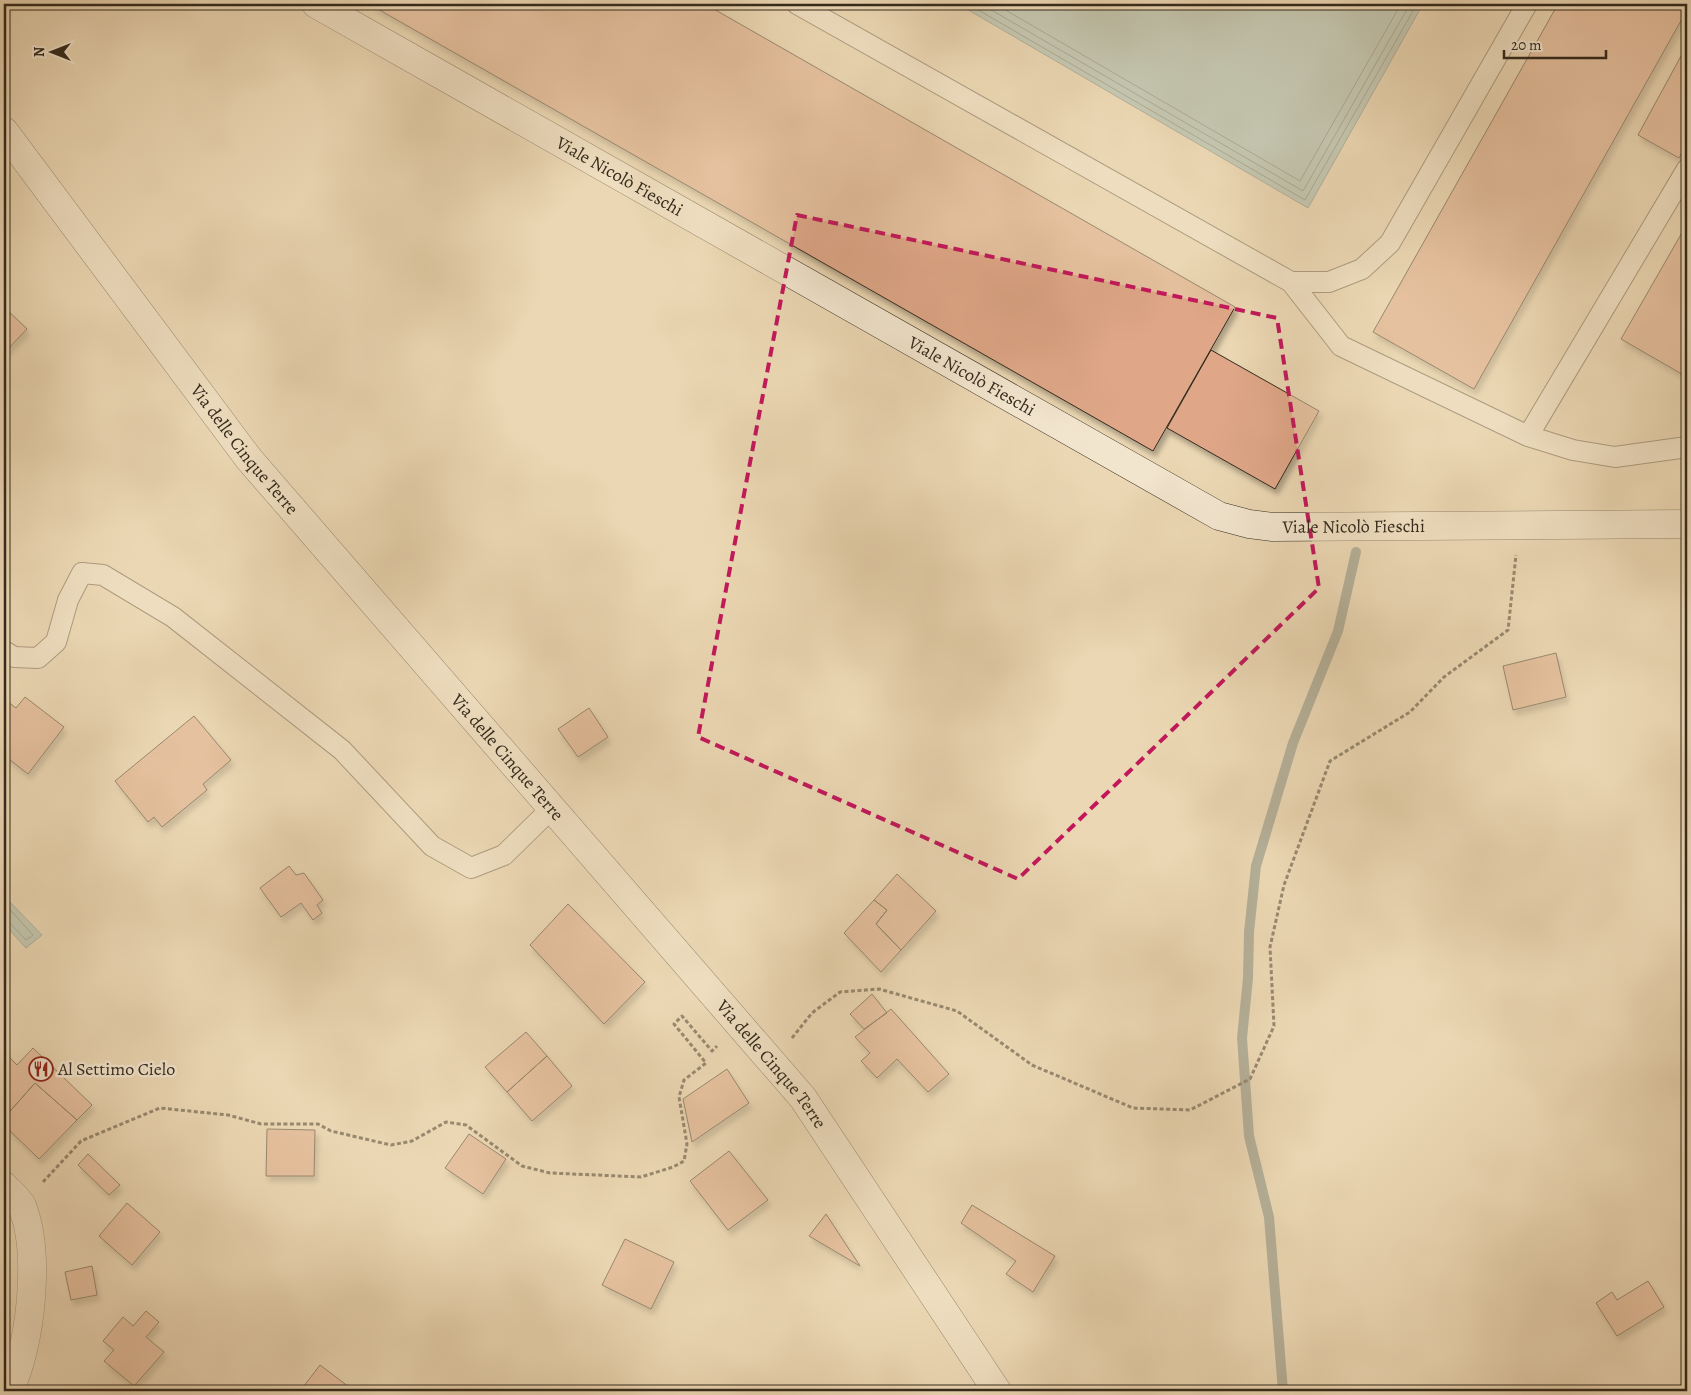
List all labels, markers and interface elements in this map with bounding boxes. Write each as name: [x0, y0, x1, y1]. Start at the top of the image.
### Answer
north arrow: [28, 28, 78, 78]
scale bar: [1504, 28, 1606, 60]
text: 20 m: [1511, 35, 1542, 55]
text: N: [30, 47, 49, 57]
street label: Viale Nicolò Fieschi: [551, 130, 688, 222]
street label: Viale Nicolò Fieschi: [903, 330, 1040, 421]
street label: Via delle Cinque Terre: [184, 378, 304, 520]
street label: Viale Nicolò Fieschi: [1281, 514, 1425, 539]
street label: Via delle Cinque Terre: [445, 688, 569, 826]
street label: Via delle Cinque Terre: [710, 994, 832, 1133]
restaurant icon: Al Settimo Cielo: [28, 1056, 54, 1082]
place label: Al Settimo Cielo: [57, 1057, 175, 1081]

